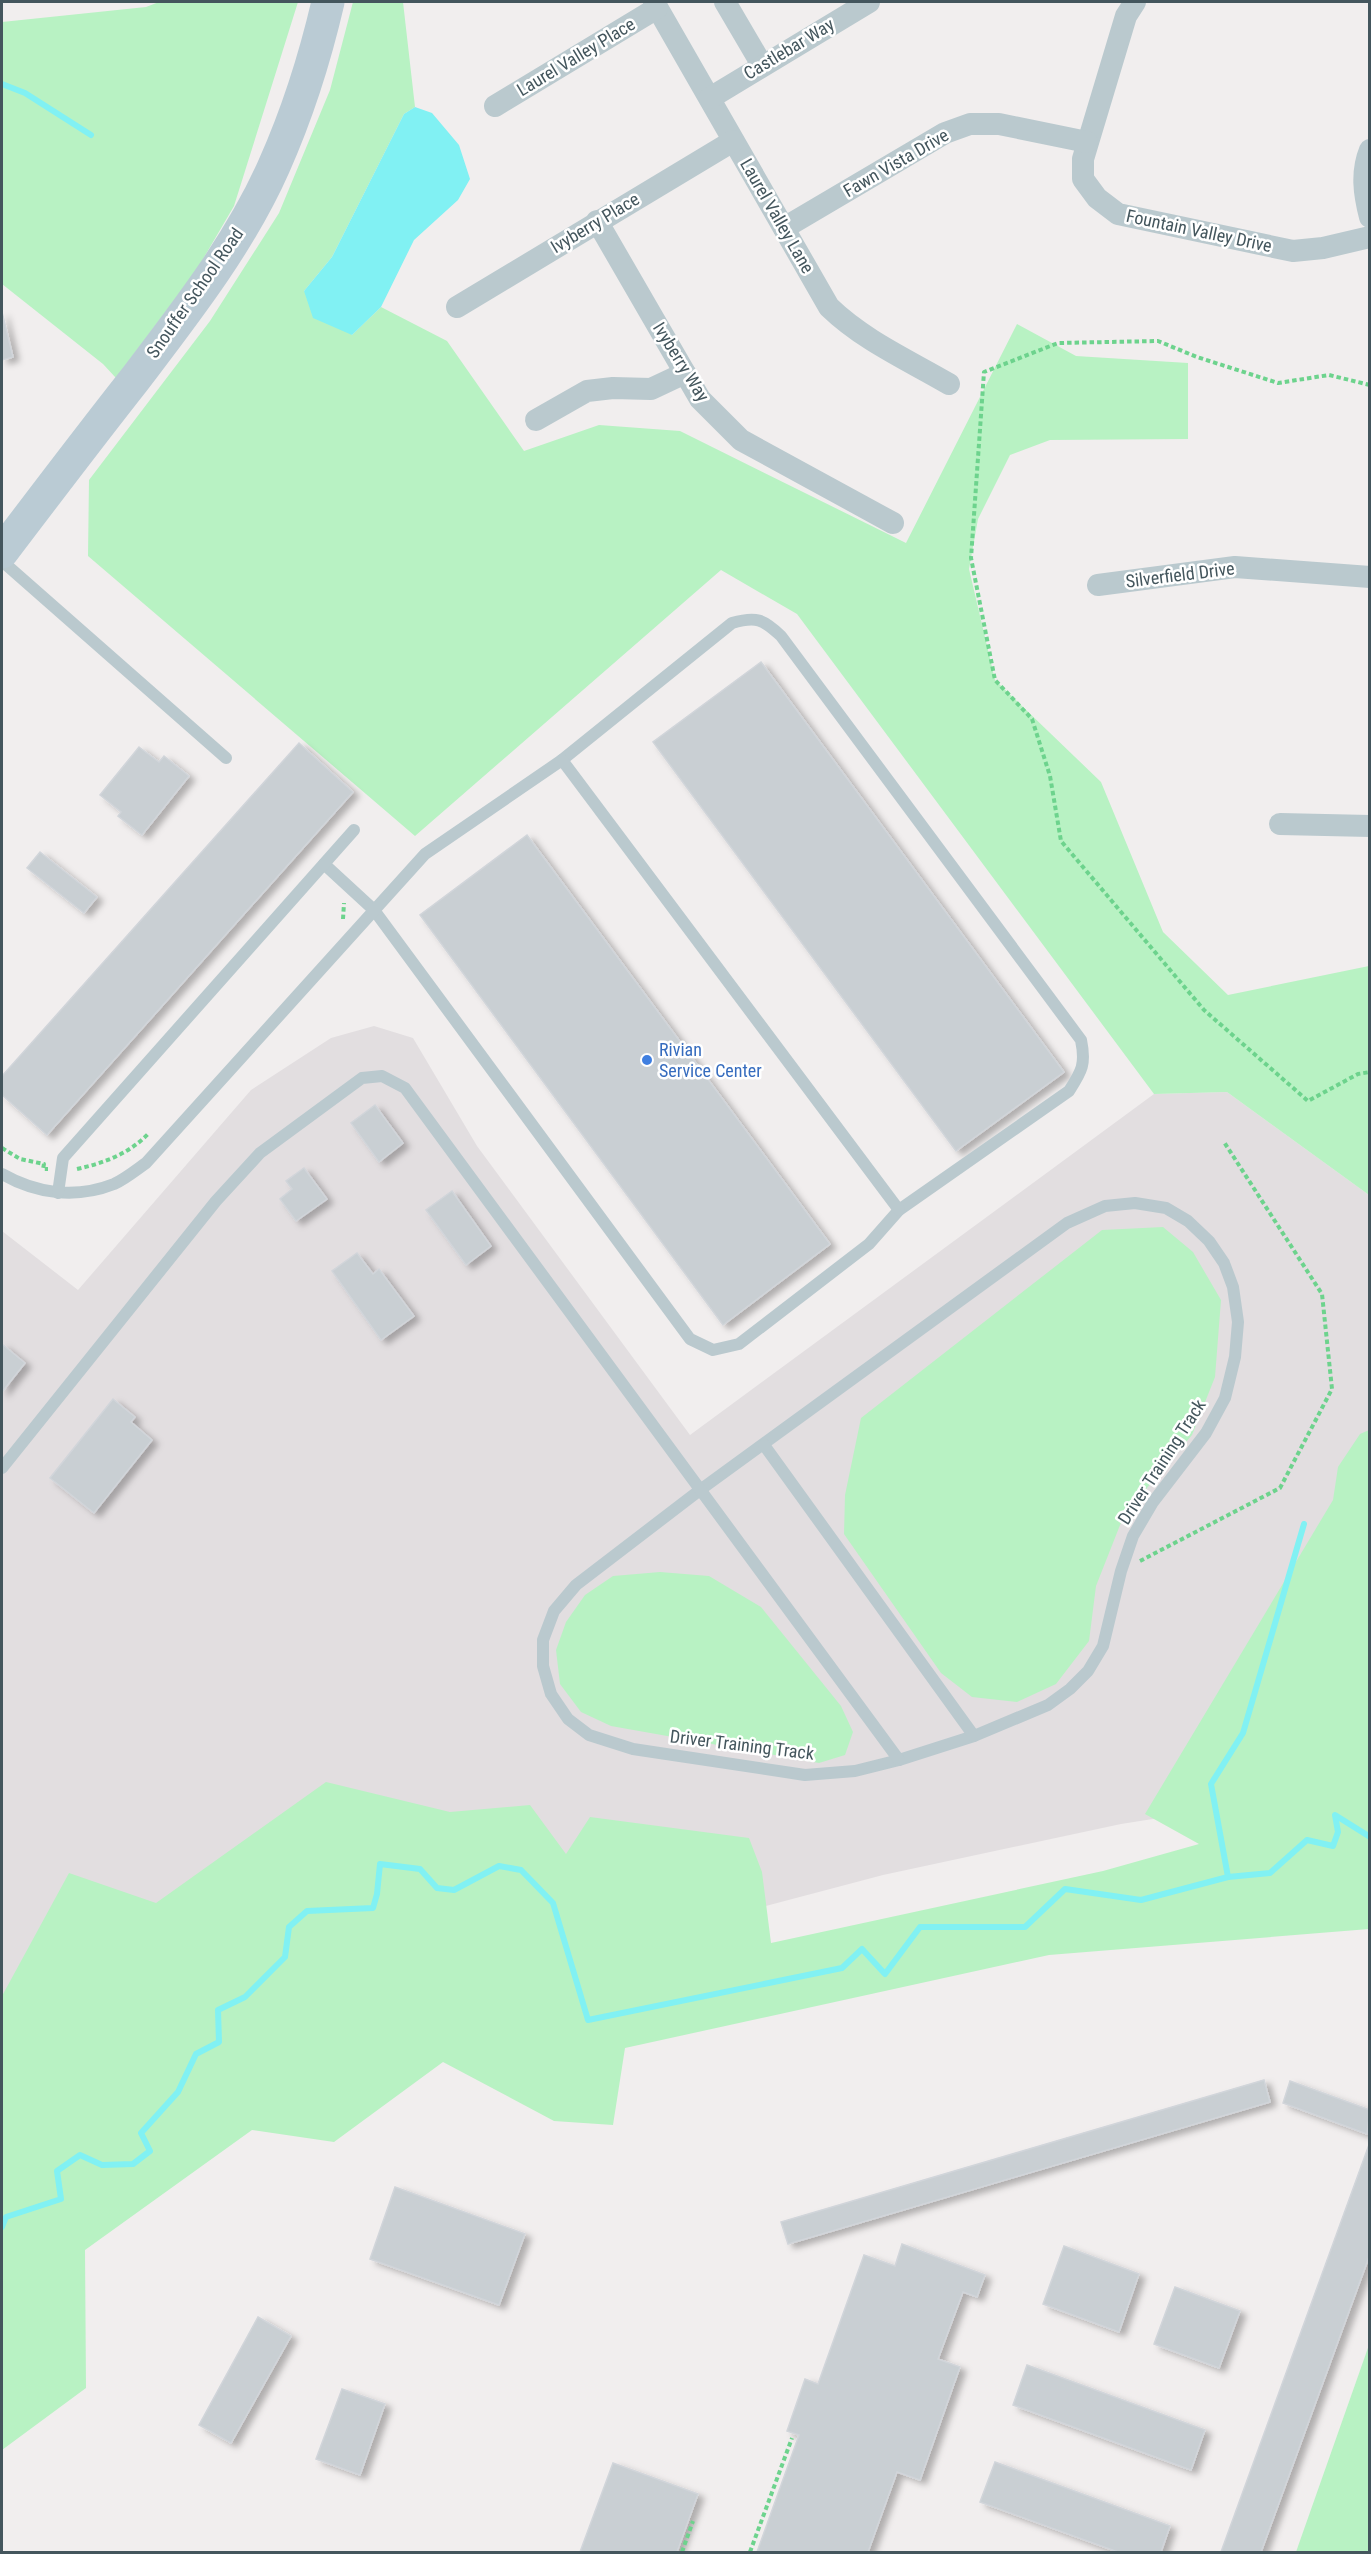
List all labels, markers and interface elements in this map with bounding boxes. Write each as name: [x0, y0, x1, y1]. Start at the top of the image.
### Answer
street label: Laurel Valley Place: [513, 13, 639, 100]
street label: Castlebar Way: [740, 13, 838, 84]
street label: Fawn Vista Drive: [839, 124, 952, 201]
street label: Laurel Valley Lane: [736, 155, 819, 277]
street label: Ivyberry Place: [547, 188, 643, 257]
street label: Fountain Valley Drive: [1124, 205, 1274, 256]
street label: Snouffer School Road: [142, 224, 247, 362]
street label: Ivyberry Way: [649, 318, 714, 406]
street label: Silverfield Drive: [1124, 557, 1236, 592]
place label: Rivian Service Center: [659, 1039, 762, 1081]
marker: Rivian Service Center: [640, 1053, 654, 1067]
street label: Driver Training Track: [1113, 1395, 1210, 1528]
street label: Driver Training Track: [669, 1725, 815, 1764]

